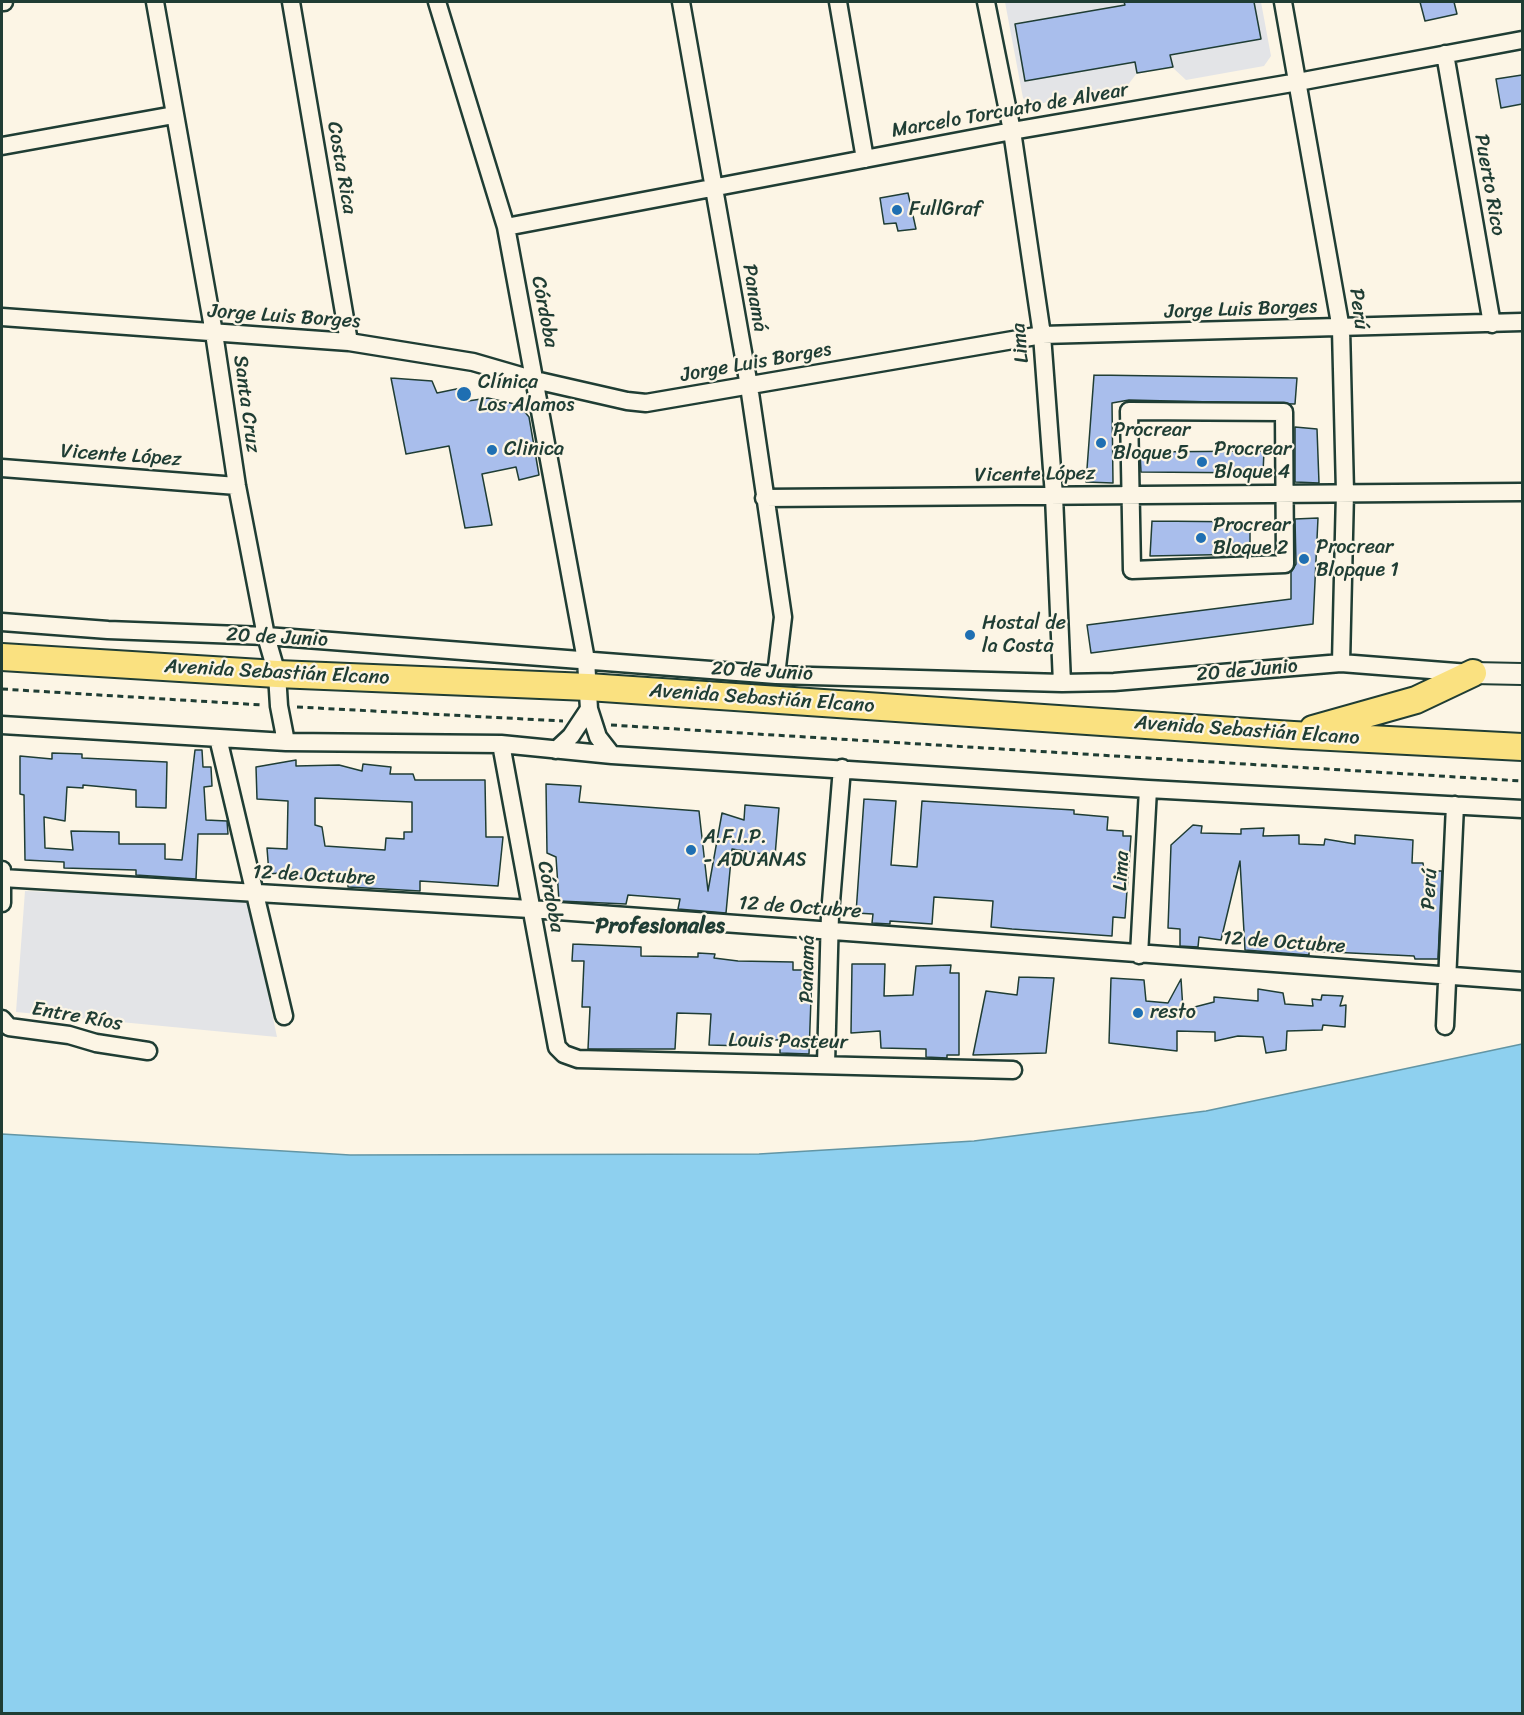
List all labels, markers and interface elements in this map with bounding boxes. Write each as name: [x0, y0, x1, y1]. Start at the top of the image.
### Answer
street label: Marcelo Torcuato de Alvear: [890, 78, 1130, 144]
street label: Costa Rica: [321, 120, 361, 216]
street label: Puerto Rico: [1468, 132, 1510, 238]
place label: FullGraf: [909, 198, 982, 222]
marker: FullGraf: [890, 203, 904, 217]
street label: Panamá: [736, 262, 772, 334]
street label: Córdoba: [525, 274, 563, 350]
street label: Perú: [1343, 287, 1373, 331]
street label: Jorge Luis Borges: [1164, 295, 1318, 325]
street label: Jorge Luis Borges: [207, 300, 361, 334]
street label: Lima: [1007, 322, 1035, 364]
street label: Jorge Luis Borges: [679, 338, 833, 388]
street label: Santa Cruz: [227, 354, 265, 454]
place label: Clínica Los Alamos: [478, 371, 574, 418]
marker: Clínica Los Alamos: [455, 385, 473, 403]
place label: Procrear Bloque 5: [1113, 419, 1190, 466]
marker: Procrear Bloque 5: [1094, 436, 1108, 450]
place label: Clinica: [504, 438, 564, 462]
place label: Procrear Bloque 4: [1214, 438, 1291, 485]
street label: Vicente López: [60, 440, 182, 472]
marker: Clinica: [485, 443, 499, 457]
marker: Procrear Bloque 4: [1195, 455, 1209, 469]
street label: Vicente López: [974, 462, 1096, 488]
place label: Procrear Bloque 2: [1213, 514, 1290, 561]
marker: Procrear Bloque 2: [1194, 531, 1208, 545]
place label: Procrear Blopque 1: [1316, 536, 1399, 583]
marker: Procrear Blopque 1: [1297, 552, 1311, 566]
place label: Hostal de la Costa: [982, 612, 1066, 659]
street label: 20 de Junio: [226, 623, 328, 653]
marker: Hostal de la Costa: [963, 628, 977, 642]
street label: Avenida Sebastián Elcano: [164, 655, 390, 691]
street label: 20 de Junio: [1195, 655, 1299, 687]
street label: 20 de Junio: [711, 657, 813, 687]
street label: Avenida Sebastián Elcano: [649, 679, 875, 719]
street label: Avenida Sebastián Elcano: [1134, 711, 1360, 751]
place label: A.F.I.P. - ADUANAS: [703, 826, 806, 873]
marker: A.F.I.P. - ADUANAS: [684, 843, 698, 857]
street label: Lima: [1109, 850, 1135, 892]
street label: Córdoba: [531, 859, 569, 935]
street label: 12 de Octubre: [252, 861, 376, 891]
street label: Perú: [1417, 868, 1443, 910]
street label: 12 de Octubre: [738, 892, 862, 924]
district label: Profesionales: [595, 914, 725, 940]
street label: 12 de Octubre: [1222, 927, 1346, 959]
street label: Panamá: [795, 935, 821, 1003]
street label: Entre Ríos: [30, 997, 124, 1037]
place label: resto: [1150, 1001, 1196, 1025]
marker: resto: [1131, 1006, 1145, 1020]
street label: Louis Pasteur: [728, 1029, 848, 1055]

